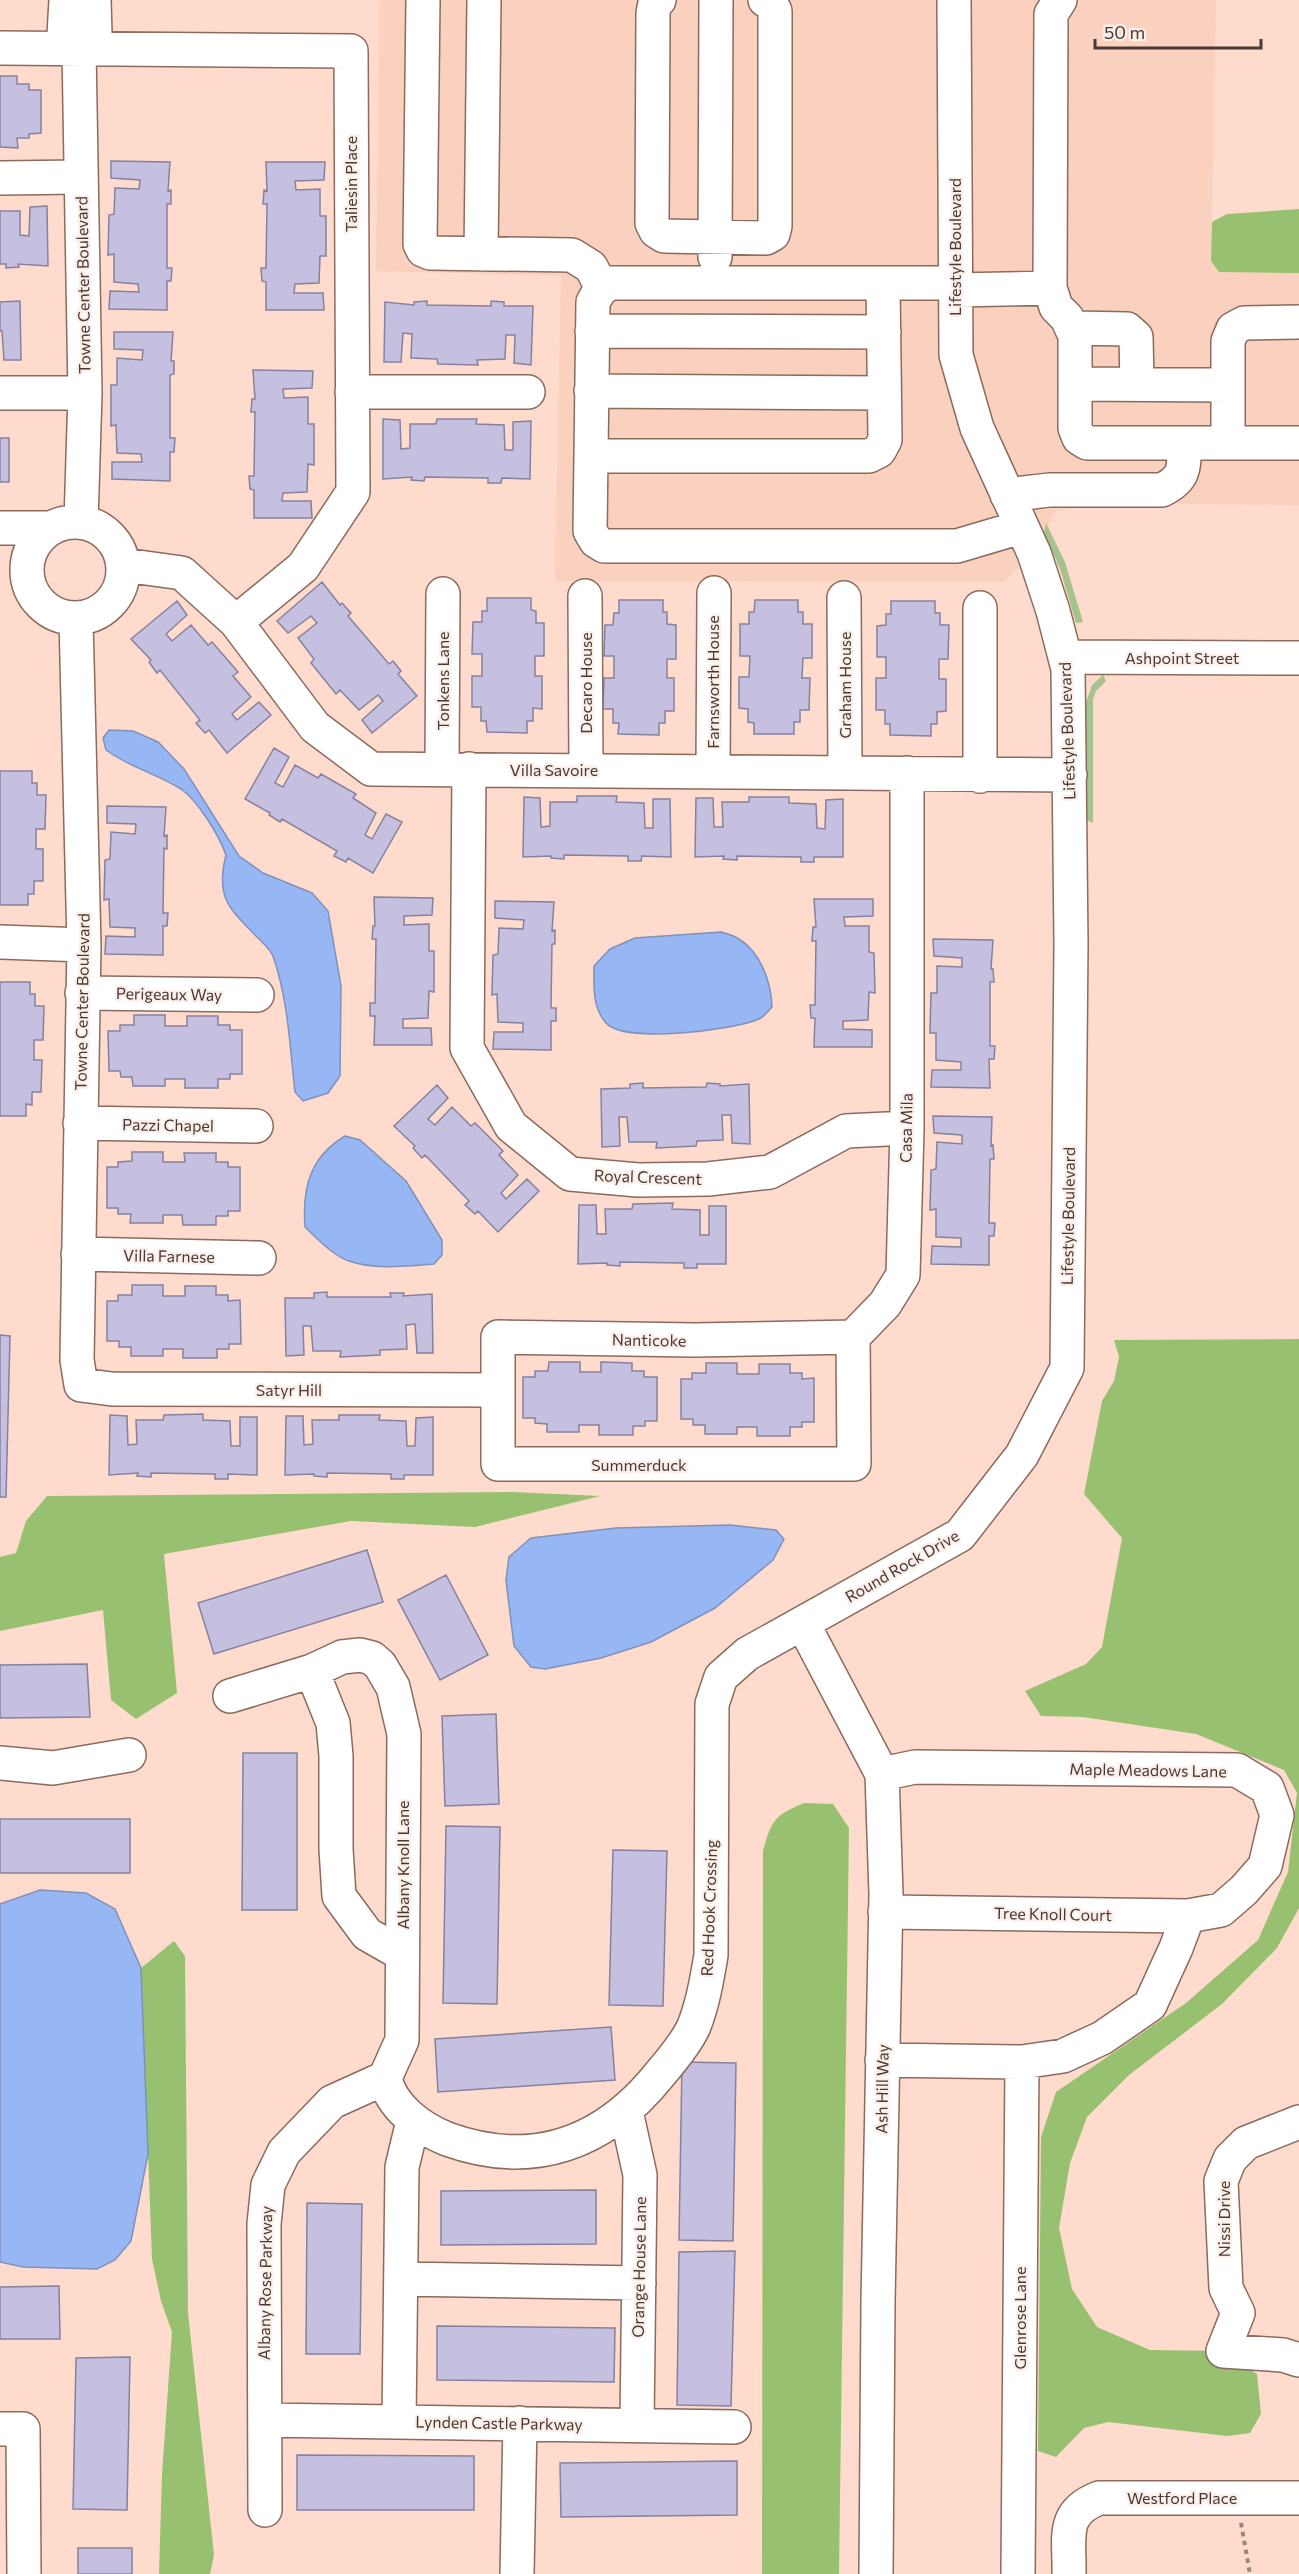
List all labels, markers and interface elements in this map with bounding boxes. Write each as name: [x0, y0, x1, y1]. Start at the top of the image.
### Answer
scale bar: [1095, 12, 1262, 50]
text: 50 m: [1104, 21, 1145, 43]
street label: Taliesin Place: [341, 136, 360, 232]
street label: Lifestyle Boulevard: [945, 178, 964, 316]
street label: Towne Center Boulevard: [71, 196, 94, 374]
street label: Farnsworth House: [703, 615, 722, 749]
street label: Tonkens Lane: [433, 631, 452, 731]
street label: Graham House: [835, 631, 854, 739]
street label: Decaro House: [576, 632, 595, 734]
street label: Ashpoint Street: [1125, 648, 1240, 667]
street label: Lifestyle Boulevard: [1055, 662, 1078, 800]
street label: Villa Savoire: [510, 760, 598, 779]
street label: Towne Center Boulevard: [70, 913, 93, 1091]
street label: Perigeaux Way: [116, 983, 222, 1004]
street label: Casa Mila: [895, 1093, 916, 1163]
street label: Pazzi Chapel: [122, 1114, 214, 1135]
street label: Lifestyle Boulevard: [1057, 1147, 1078, 1285]
street label: Royal Crescent: [594, 1165, 703, 1188]
street label: Villa Farnese: [123, 1245, 215, 1266]
street label: Nanticoke: [612, 1329, 686, 1350]
street label: Satyr Hill: [256, 1380, 322, 1399]
street label: Summerduck: [591, 1455, 687, 1474]
street label: Round Rock Drive: [841, 1525, 962, 1606]
street label: Maple Meadows Lane: [1069, 1759, 1227, 1780]
street label: Albany Knoll Lane: [393, 1800, 412, 1930]
street label: Red Hook Crossing: [697, 1839, 720, 1977]
street label: Tree Knoll Court: [994, 1903, 1113, 1924]
street label: Ash Hill Way: [871, 2044, 892, 2134]
street label: Nissi Drive: [1214, 2181, 1233, 2257]
street label: Orange House Lane: [628, 2196, 649, 2338]
street label: Albany Rose Parkway: [254, 2206, 275, 2360]
street label: Glenrose Lane: [1010, 2267, 1029, 2369]
street label: Lynden Castle Parkway: [415, 2412, 583, 2433]
street label: Westford Place: [1127, 2488, 1237, 2507]

